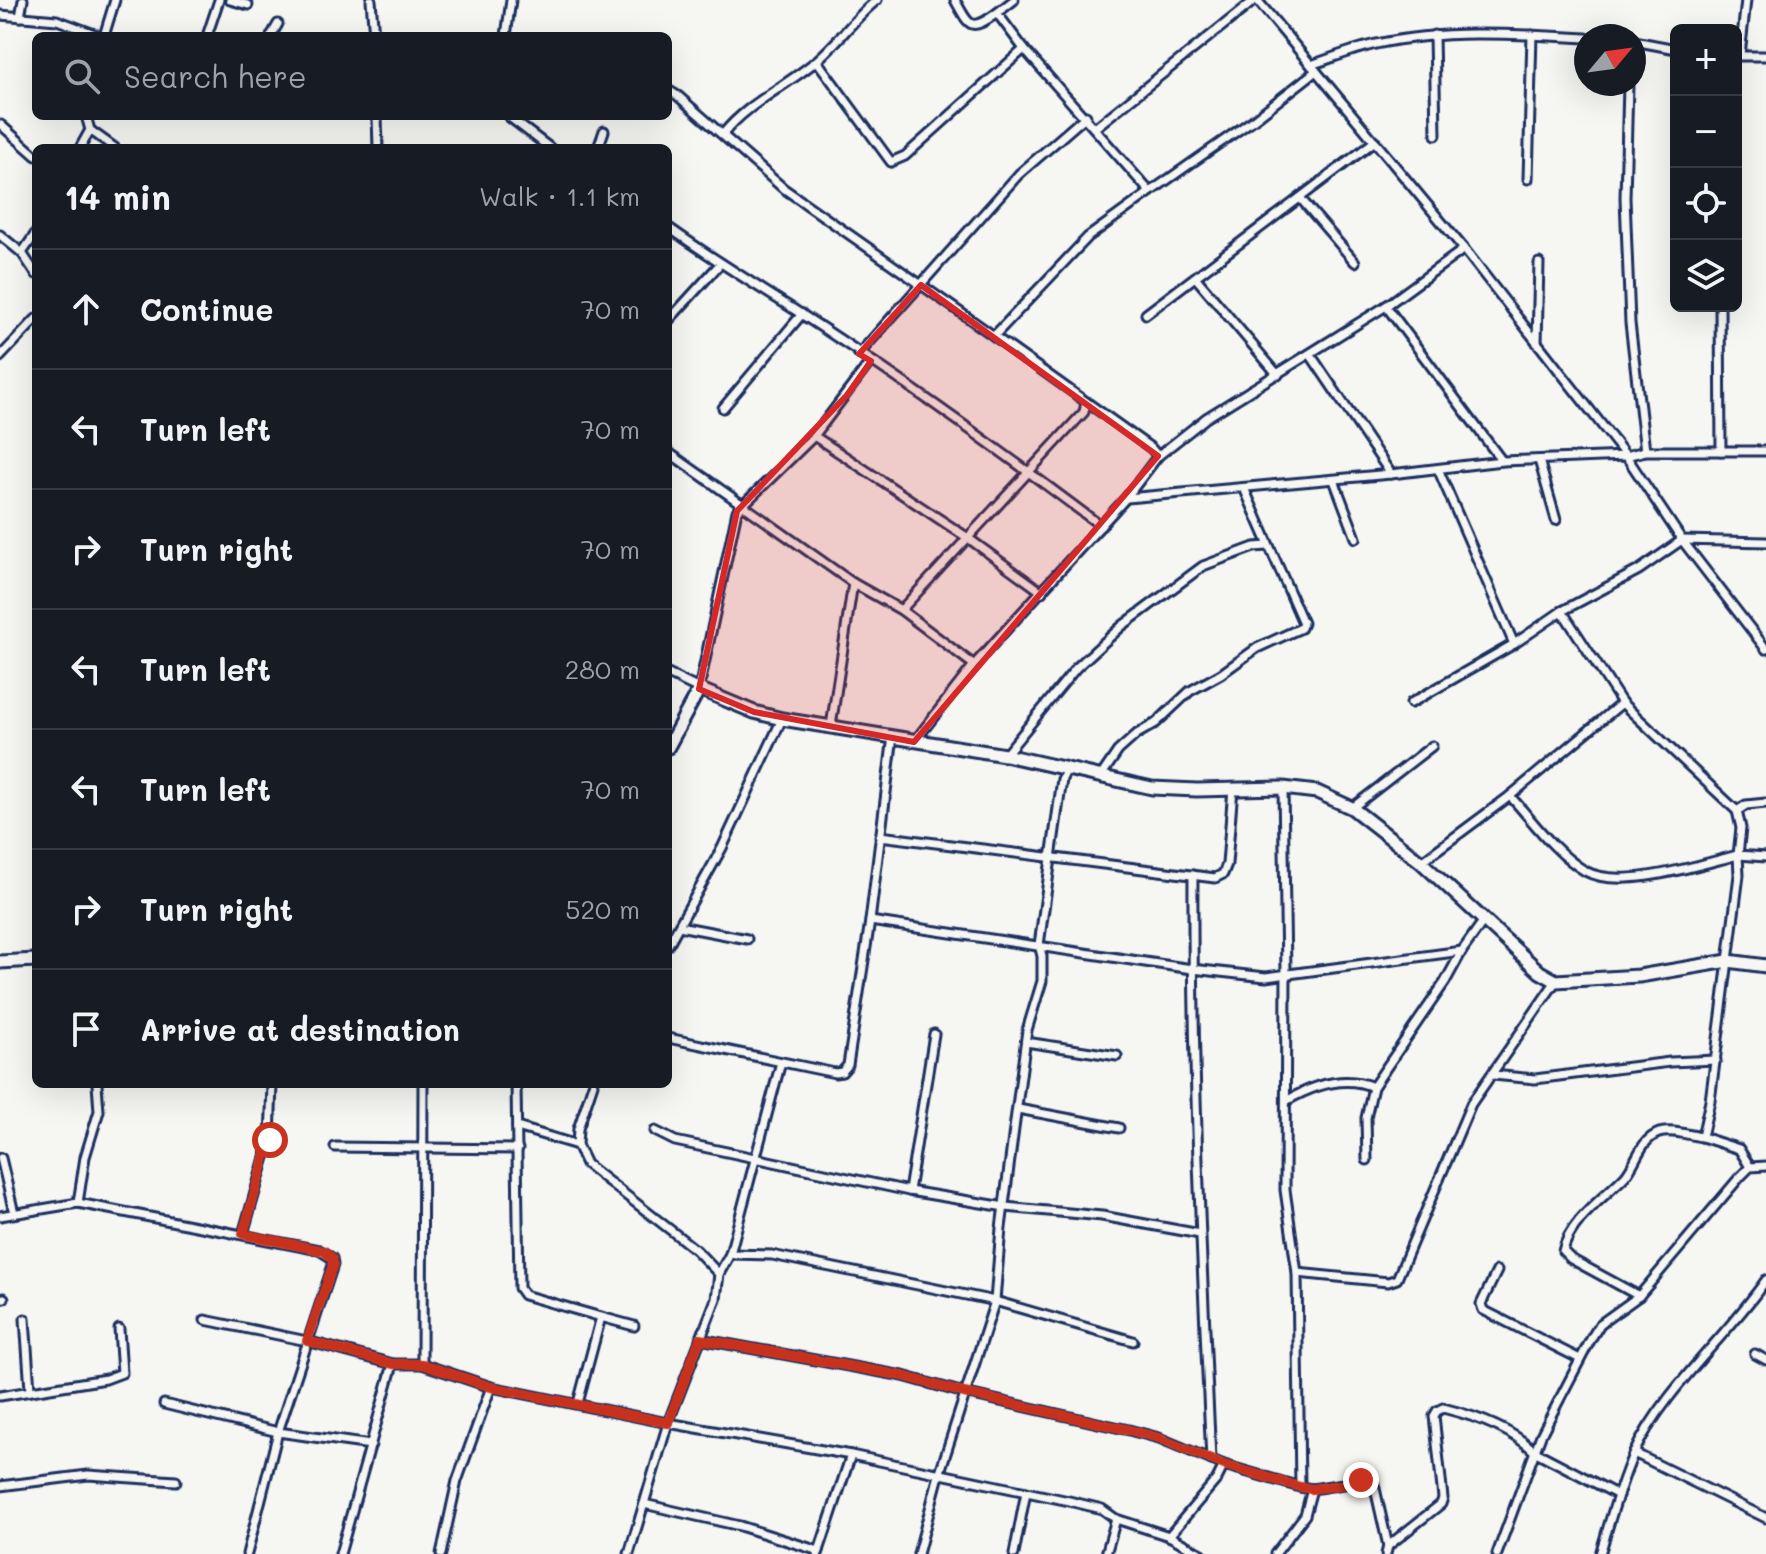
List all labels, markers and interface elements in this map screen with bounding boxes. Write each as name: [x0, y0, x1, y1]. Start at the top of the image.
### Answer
north arrow: [1574, 24, 1646, 96]
map controls: [1670, 24, 1742, 312]
button: +: [1670, 24, 1742, 96]
search box: [32, 32, 672, 120]
icon: search: [60, 54, 104, 98]
text: Search here: [124, 56, 307, 96]
button: −: [1670, 96, 1742, 168]
button: locate: [1670, 168, 1742, 240]
text: 14 min: [64, 174, 171, 219]
text: Walk · 1.1 km: [479, 179, 640, 213]
button: layers: [1670, 240, 1742, 312]
icon: ahead: [64, 287, 108, 331]
text: Continue: [140, 289, 273, 329]
text: 70 m: [580, 292, 640, 326]
icon: left: [64, 407, 108, 451]
text: Turn left: [140, 409, 271, 449]
text: 70 m: [580, 412, 640, 446]
icon: right: [64, 527, 108, 571]
text: Turn right: [140, 529, 293, 569]
text: 70 m: [580, 532, 640, 566]
icon: left: [64, 647, 108, 691]
text: Turn left: [140, 649, 271, 689]
text: 280 m: [565, 652, 640, 686]
icon: left: [64, 767, 108, 811]
text: Turn left: [140, 769, 271, 809]
text: 70 m: [580, 772, 640, 806]
icon: right: [64, 887, 108, 931]
text: Turn right: [140, 889, 293, 929]
text: 520 m: [565, 892, 640, 926]
icon: arrive: [64, 1007, 108, 1051]
text: Arrive at destination: [140, 1009, 460, 1049]
route start: [252, 1122, 288, 1158]
route end: [1343, 1462, 1379, 1498]

